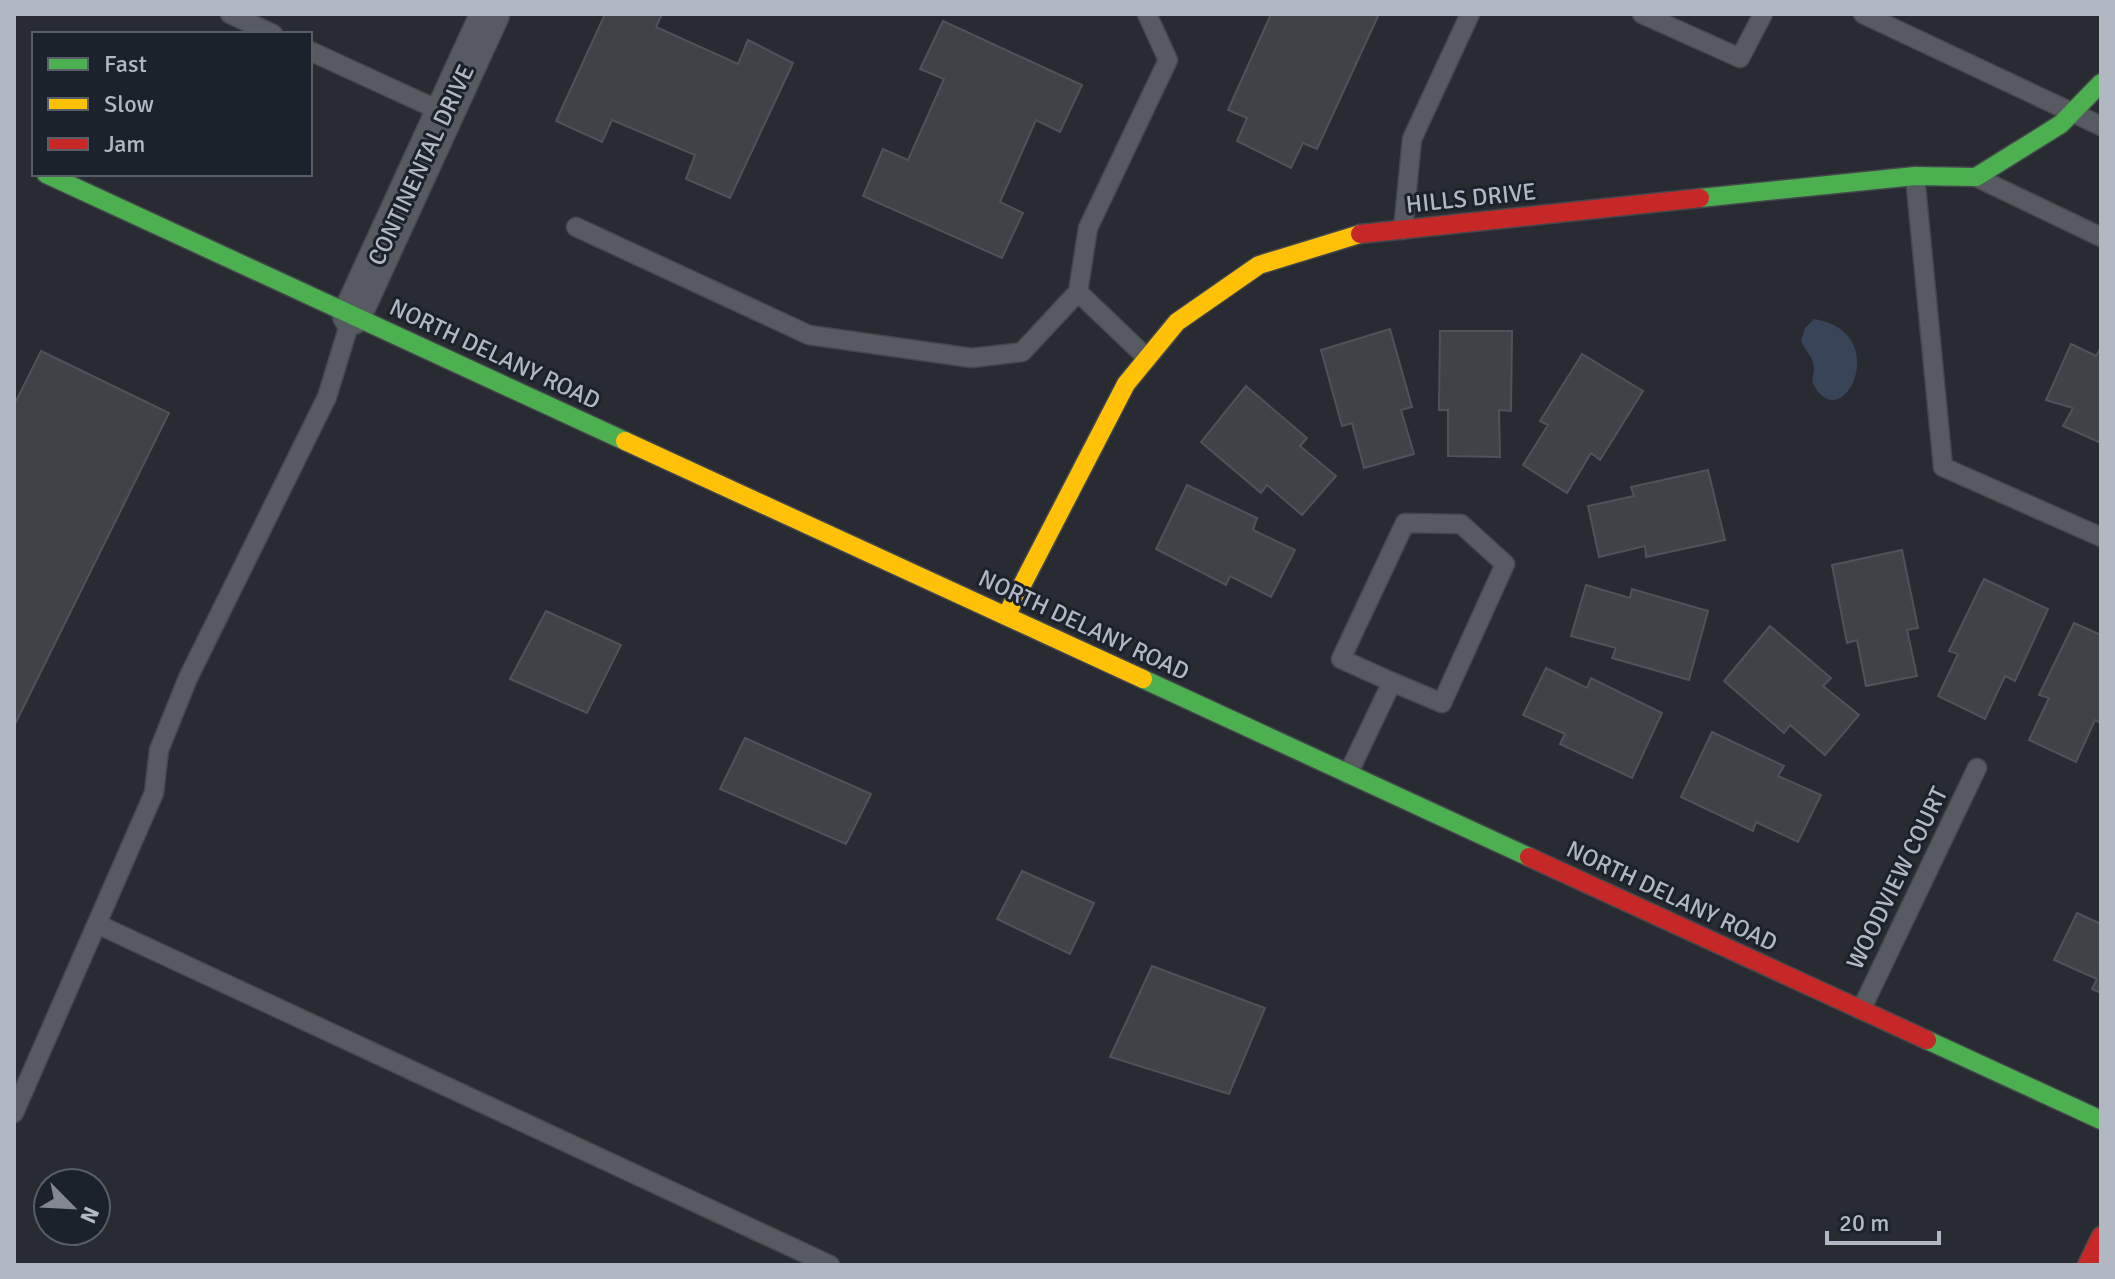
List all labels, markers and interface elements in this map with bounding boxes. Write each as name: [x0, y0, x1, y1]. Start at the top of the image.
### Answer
legend: [32, 32, 312, 176]
text: Fast: [104, 49, 147, 79]
street label: CONTINENTAL DRIVE: [361, 60, 481, 270]
text: Slow: [104, 89, 154, 119]
text: Jam: [104, 129, 145, 159]
street label: HILLS DRIVE: [1404, 176, 1538, 220]
street label: NORTH DELANY ROAD: [385, 292, 605, 416]
street label: NORTH DELANY ROAD: [974, 563, 1194, 687]
street label: WOODVIEW COURT: [1840, 782, 1954, 974]
street label: NORTH DELANY ROAD: [1562, 834, 1782, 958]
north arrow: [32, 1167, 112, 1247]
scale bar: [1827, 1195, 1939, 1245]
text: N: [74, 1202, 105, 1227]
text: 20 m: [1839, 1208, 1889, 1238]

